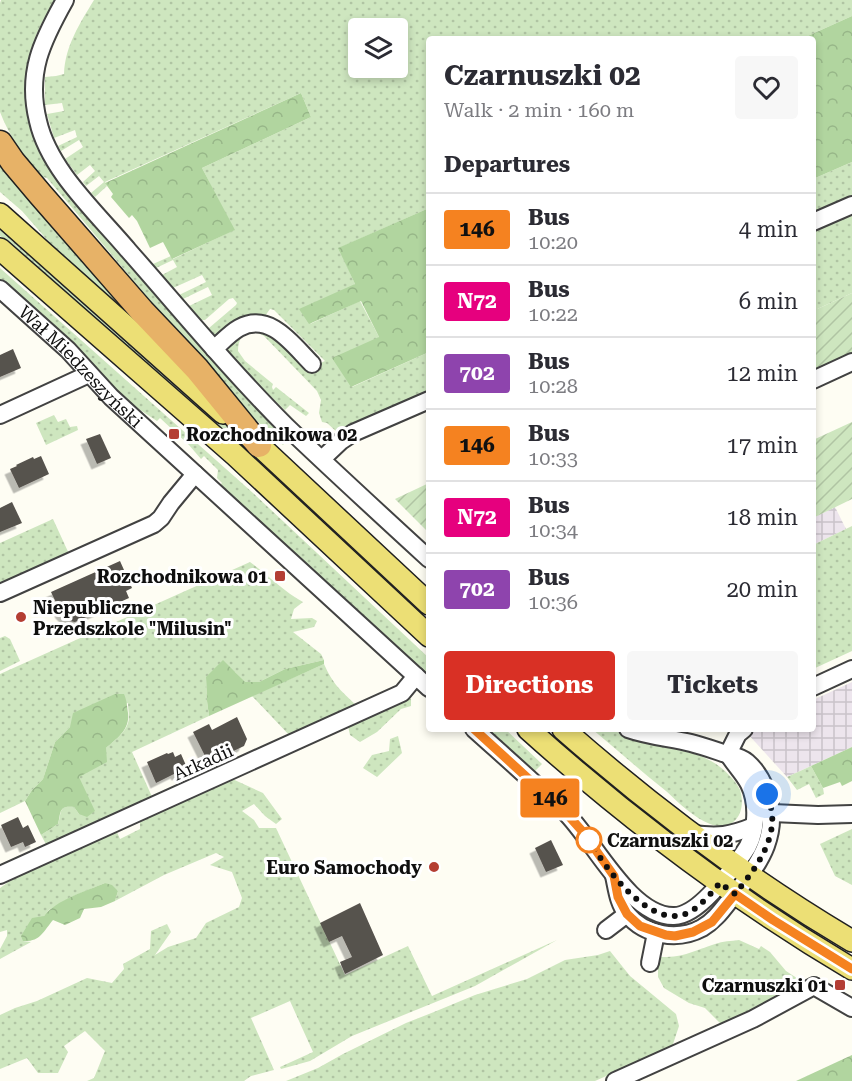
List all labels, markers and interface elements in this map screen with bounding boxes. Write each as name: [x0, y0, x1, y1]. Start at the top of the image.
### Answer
map controls: [348, 18, 408, 78]
button: layers: [348, 18, 408, 78]
button: heart: [735, 56, 798, 119]
text: Czarnuszki 02: [444, 59, 641, 92]
text: Walk · 2 min · 160 m: [444, 98, 634, 122]
text: Departures: [444, 152, 570, 177]
text: Bus: [528, 205, 570, 230]
text: 146: [459, 217, 495, 241]
text: 4 min: [739, 217, 798, 242]
text: 10:20: [528, 230, 578, 254]
text: Bus: [528, 277, 570, 302]
text: N72: [457, 289, 497, 313]
text: 6 min: [739, 289, 798, 314]
street label: Wał Miedzeszyński: [15, 301, 148, 432]
text: 10:22: [528, 302, 578, 326]
text: Bus: [528, 349, 570, 374]
text: 702: [459, 361, 495, 385]
text: 12 min: [727, 361, 798, 386]
text: 10:28: [528, 374, 578, 398]
text: Bus: [528, 421, 570, 446]
place label: Rozchodnikowa 02: [186, 424, 357, 445]
marker: Rozchodnikowa 02: [167, 427, 181, 441]
text: 146: [459, 433, 495, 457]
text: 17 min: [727, 433, 798, 458]
text: 10:33: [528, 446, 578, 470]
text: Bus: [528, 493, 570, 518]
text: N72: [457, 505, 497, 529]
text: 18 min: [727, 505, 798, 530]
text: 10:34: [528, 518, 578, 542]
text: Bus: [528, 565, 570, 590]
place label: Rozchodnikowa 01: [97, 566, 268, 587]
marker: Rozchodnikowa 01: [273, 569, 287, 583]
text: 702: [459, 577, 495, 601]
text: 20 min: [727, 577, 798, 602]
text: 10:36: [528, 590, 578, 614]
place label: Niepubliczne Przedszkole "Milusin": [33, 597, 232, 639]
marker: Niepubliczne Przedszkole "Milusin": [14, 610, 28, 624]
button: Directions: [444, 651, 615, 720]
button: Tickets: [627, 651, 798, 720]
street label: Arkadii: [170, 739, 236, 784]
line badge: 146: [516, 778, 584, 818]
your location: [752, 779, 782, 809]
text: 146: [532, 786, 568, 810]
marker: Czarnuszki 02: [576, 827, 602, 853]
place label: Czarnuszki 02: [607, 830, 733, 851]
place label: Euro Samochody: [266, 857, 422, 878]
marker: Euro Samochody: [427, 860, 441, 874]
place label: Czarnuszki 01: [702, 975, 828, 996]
marker: Czarnuszki 01: [833, 978, 847, 992]

